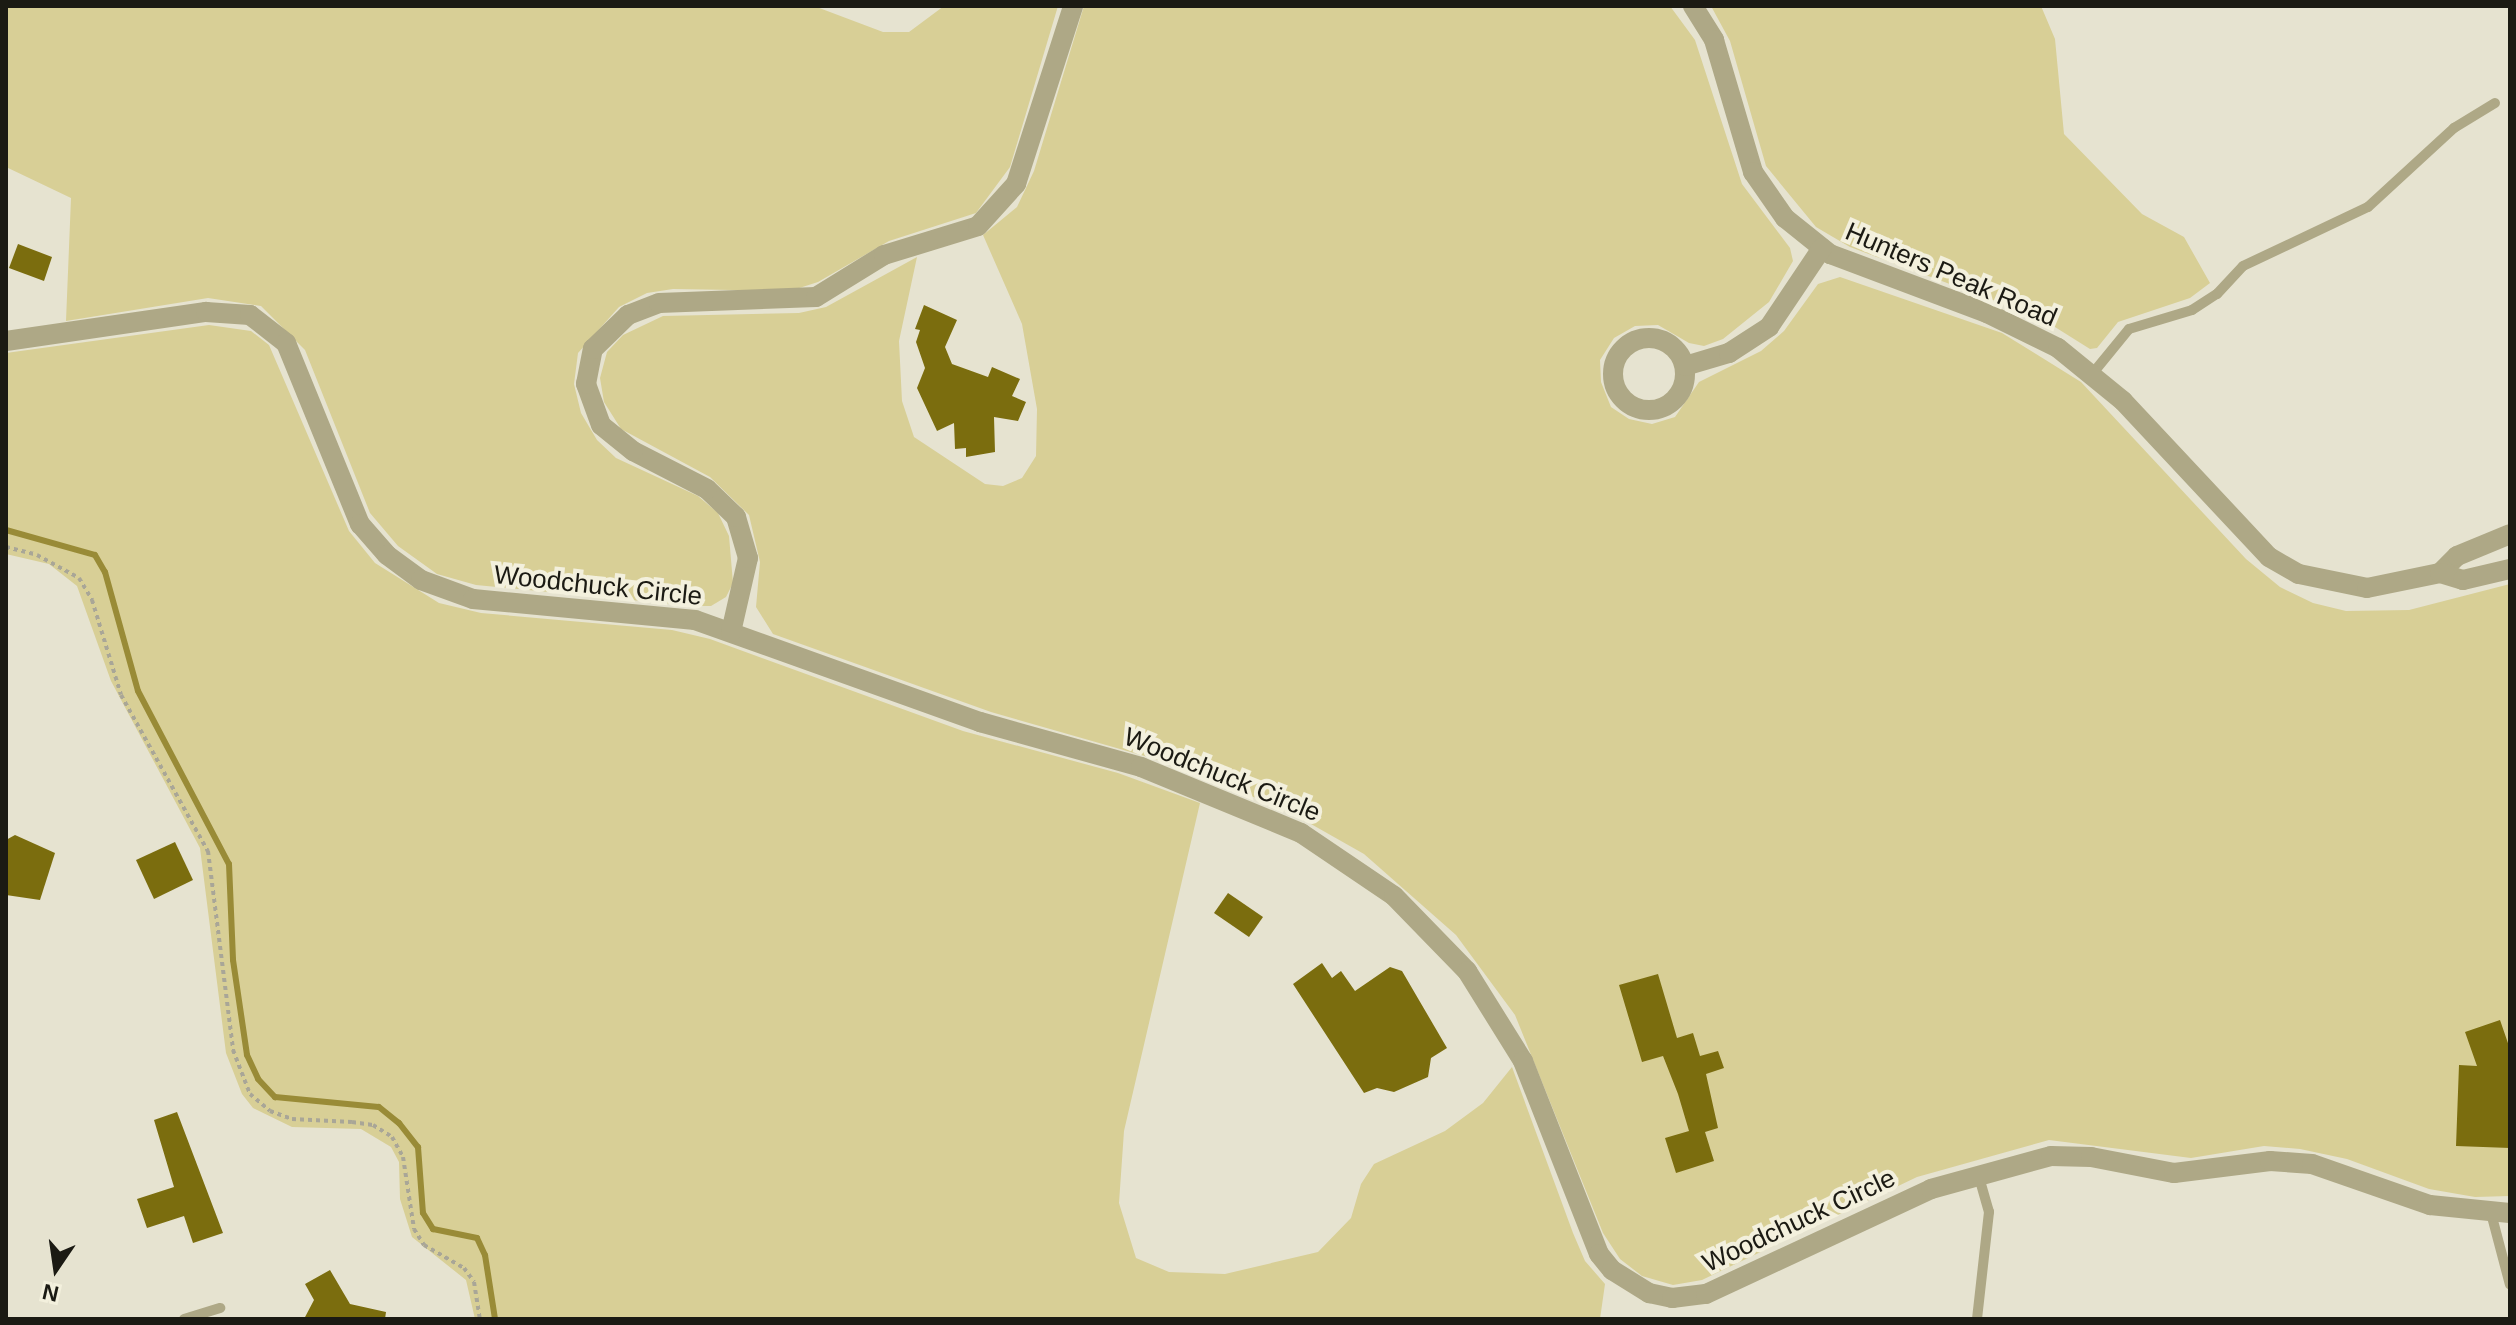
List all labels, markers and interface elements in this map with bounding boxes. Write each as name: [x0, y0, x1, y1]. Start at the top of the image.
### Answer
street label: Hunters Peak Road: [1840, 216, 2062, 334]
street label: Woodchuck Circle: [492, 560, 704, 612]
street label: Woodchuck Circle: [1119, 721, 1325, 829]
street label: Woodchuck Circle: [1698, 1163, 1900, 1279]
north arrow: [16, 1229, 96, 1309]
text: N: [40, 1279, 61, 1307]

